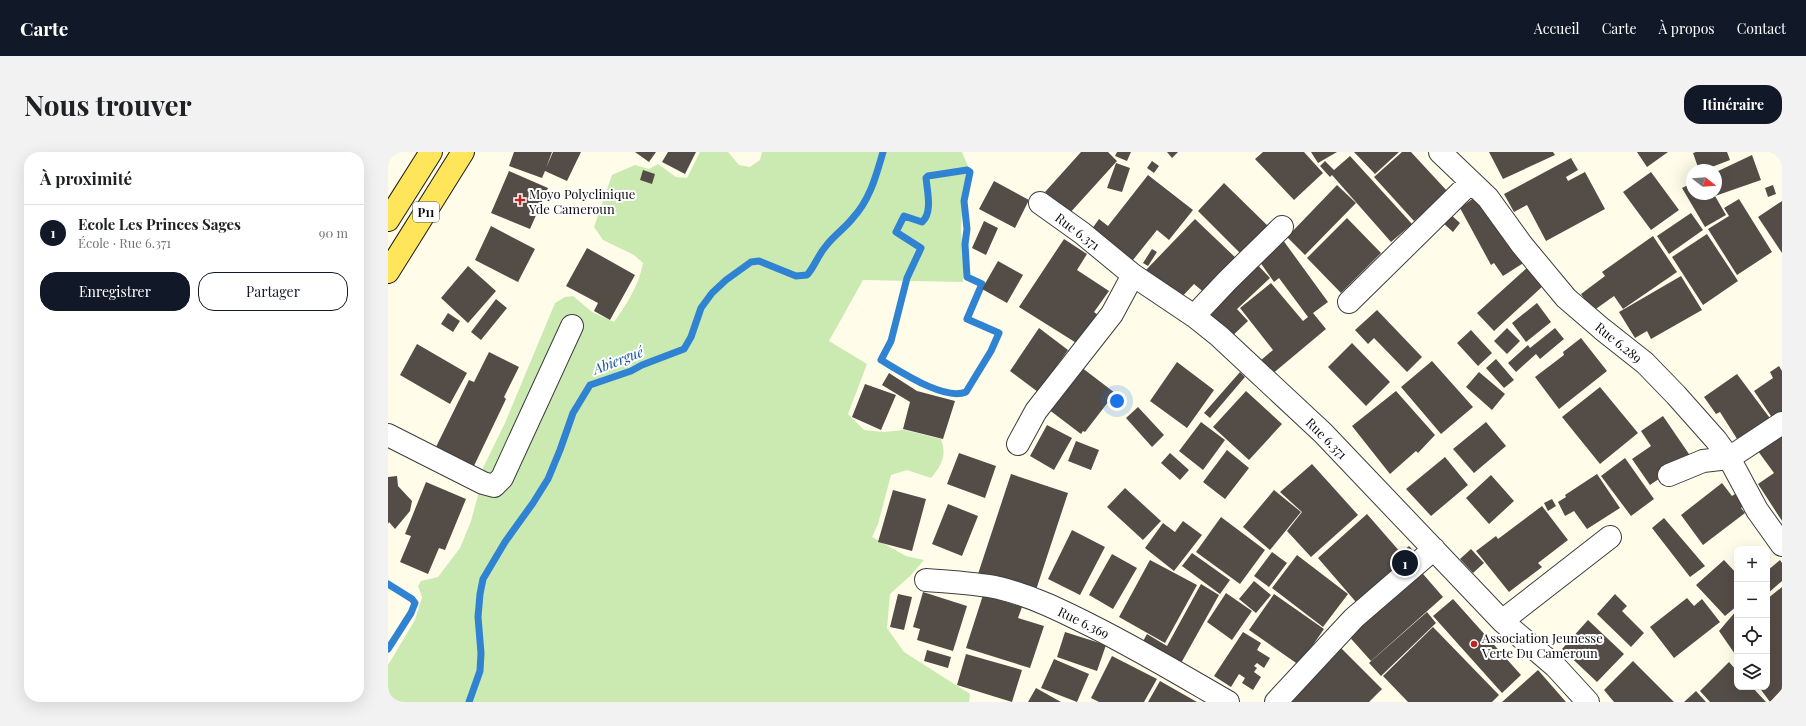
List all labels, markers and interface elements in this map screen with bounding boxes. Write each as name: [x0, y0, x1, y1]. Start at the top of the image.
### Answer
text: Carte: [20, 15, 68, 41]
text: Accueil: [1534, 19, 1580, 38]
text: Carte: [1602, 19, 1637, 38]
text: À propos: [1659, 19, 1715, 38]
text: Contact: [1737, 19, 1786, 38]
button: Itinéraire: [1684, 85, 1782, 124]
text: Nous trouver: [24, 86, 192, 123]
north arrow: [1686, 164, 1722, 200]
text: À proximité: [40, 167, 132, 189]
place label: Moyo Polyclinique Yde Cameroun: [528, 185, 636, 217]
marker: Moyo Polyclinique Yde Cameroun: [514, 194, 526, 206]
road number: P11: [413, 202, 439, 222]
street label: Rue 6.371: [1052, 209, 1104, 253]
text: Ecole Les Princes Sages: [78, 214, 241, 234]
text: 1: [51, 224, 55, 241]
text: 90 m: [319, 224, 348, 241]
text: École · Rue 6.371: [78, 234, 171, 251]
button: Enregistrer: [40, 272, 190, 311]
button: Partager: [198, 272, 348, 311]
street label: Rue 6.289: [1592, 318, 1646, 366]
water label: Abiergué: [588, 341, 647, 379]
your location: [1107, 391, 1127, 411]
street label: Rue 6.371: [1303, 414, 1351, 462]
map controls: [1734, 546, 1770, 690]
button: +: [1734, 546, 1770, 582]
pin: 1: [1392, 548, 1418, 578]
button: −: [1734, 582, 1770, 618]
street label: Rue 6.369: [1056, 602, 1112, 642]
button: locate: [1734, 618, 1770, 654]
place label: Association Jeunesse Verte Du Cameroun: [1481, 629, 1603, 661]
marker: Association Jeunesse Verte Du Cameroun: [1469, 639, 1479, 649]
button: layers: [1734, 654, 1770, 690]

